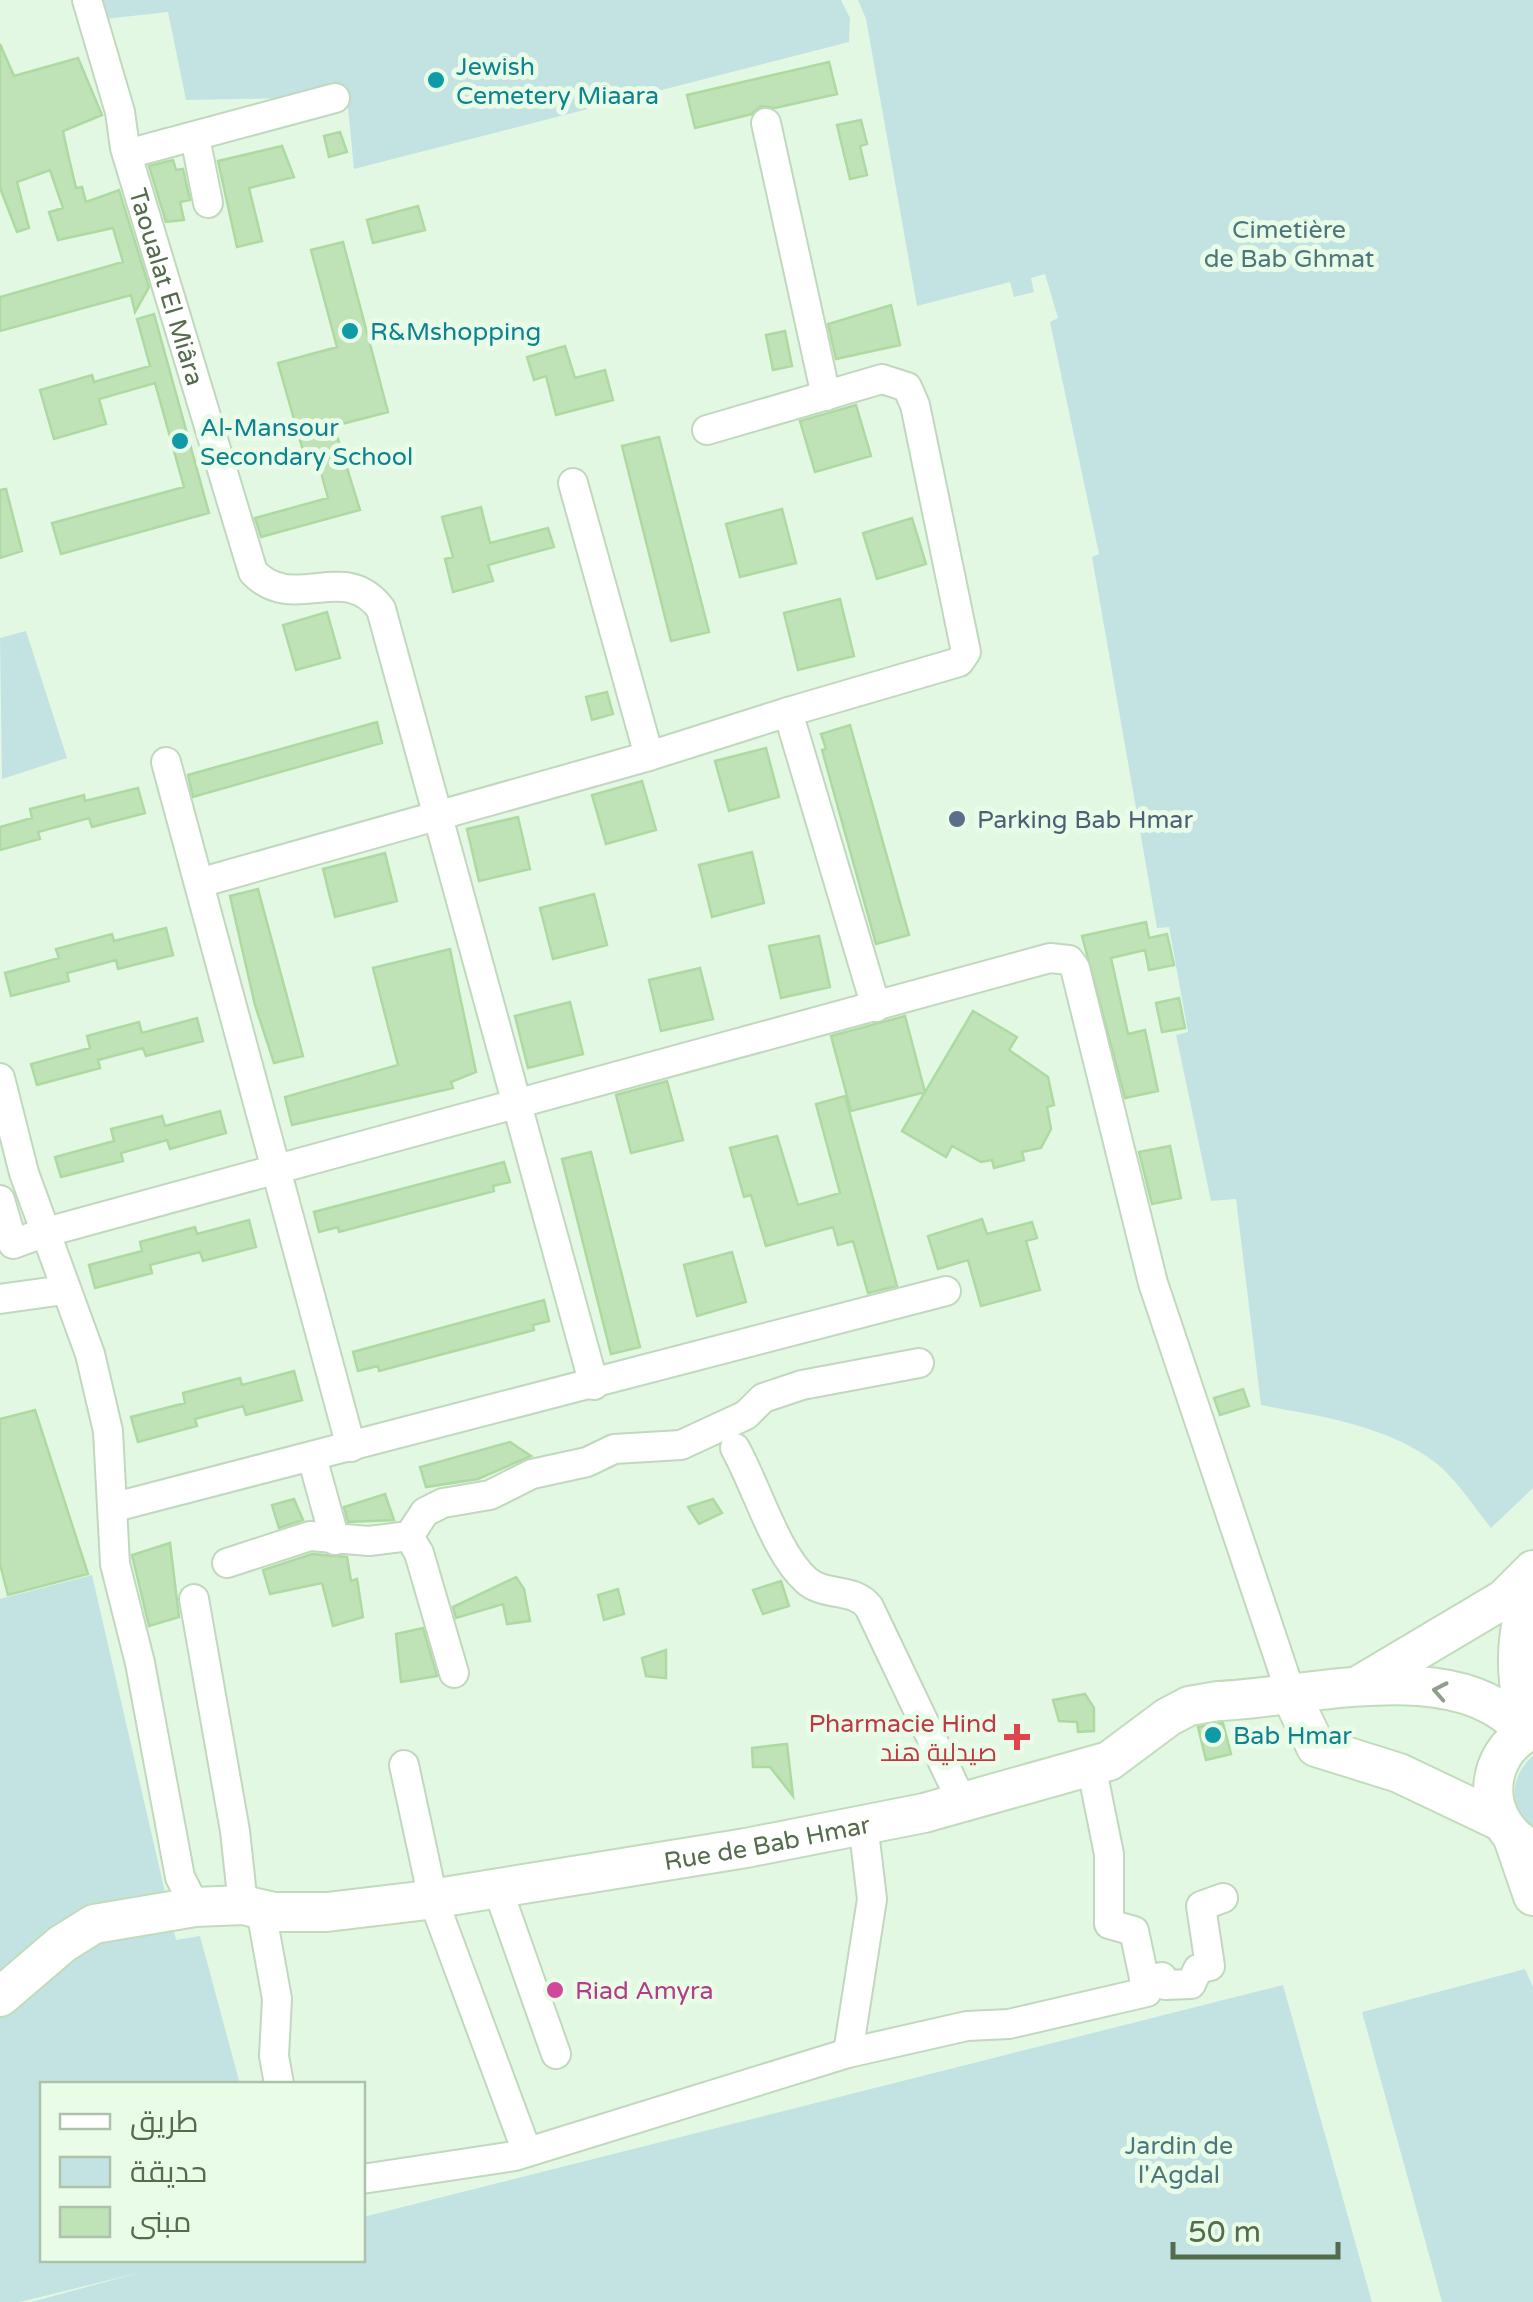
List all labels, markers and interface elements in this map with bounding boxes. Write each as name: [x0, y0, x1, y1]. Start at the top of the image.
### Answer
place label: Jewish Cemetery Miaara: [456, 52, 659, 111]
marker: Jewish Cemetery Miaara: [425, 69, 447, 91]
street label: Taoualat El Miâra: [122, 185, 210, 389]
park label: Cimetière de Bab Ghmat: [1204, 215, 1375, 274]
place label: R&Mshopping: [370, 317, 541, 347]
marker: R&Mshopping: [339, 320, 361, 342]
place label: Al-Mansour Secondary School: [200, 413, 413, 472]
marker: Al-Mansour Secondary School: [169, 430, 191, 452]
place label: Parking Bab Hmar: [977, 805, 1193, 835]
marker: Parking Bab Hmar: [946, 808, 968, 830]
one-way arrow: [1432, 1681, 1449, 1702]
place label: Pharmacie Hind صيدلية هند: [808, 1709, 997, 1768]
place label: Bab Hmar: [1233, 1721, 1352, 1751]
marker: Bab Hmar: [1202, 1724, 1224, 1746]
marker: Pharmacie Hind صيدلية هند: [1006, 1726, 1028, 1748]
street label: Rue de Bab Hmar: [662, 1810, 873, 1877]
place label: Riad Amyra: [575, 1976, 714, 2006]
marker: Riad Amyra: [544, 1979, 566, 2001]
legend: [40, 2082, 365, 2262]
text: طريق: [130, 2104, 199, 2141]
park label: Jardin de l'Agdal: [1125, 2131, 1233, 2190]
text: حديقة: [130, 2154, 207, 2191]
scale bar: [1173, 2197, 1338, 2259]
text: مبنى: [130, 2204, 191, 2241]
text: 50 m: [1188, 2214, 1261, 2251]

